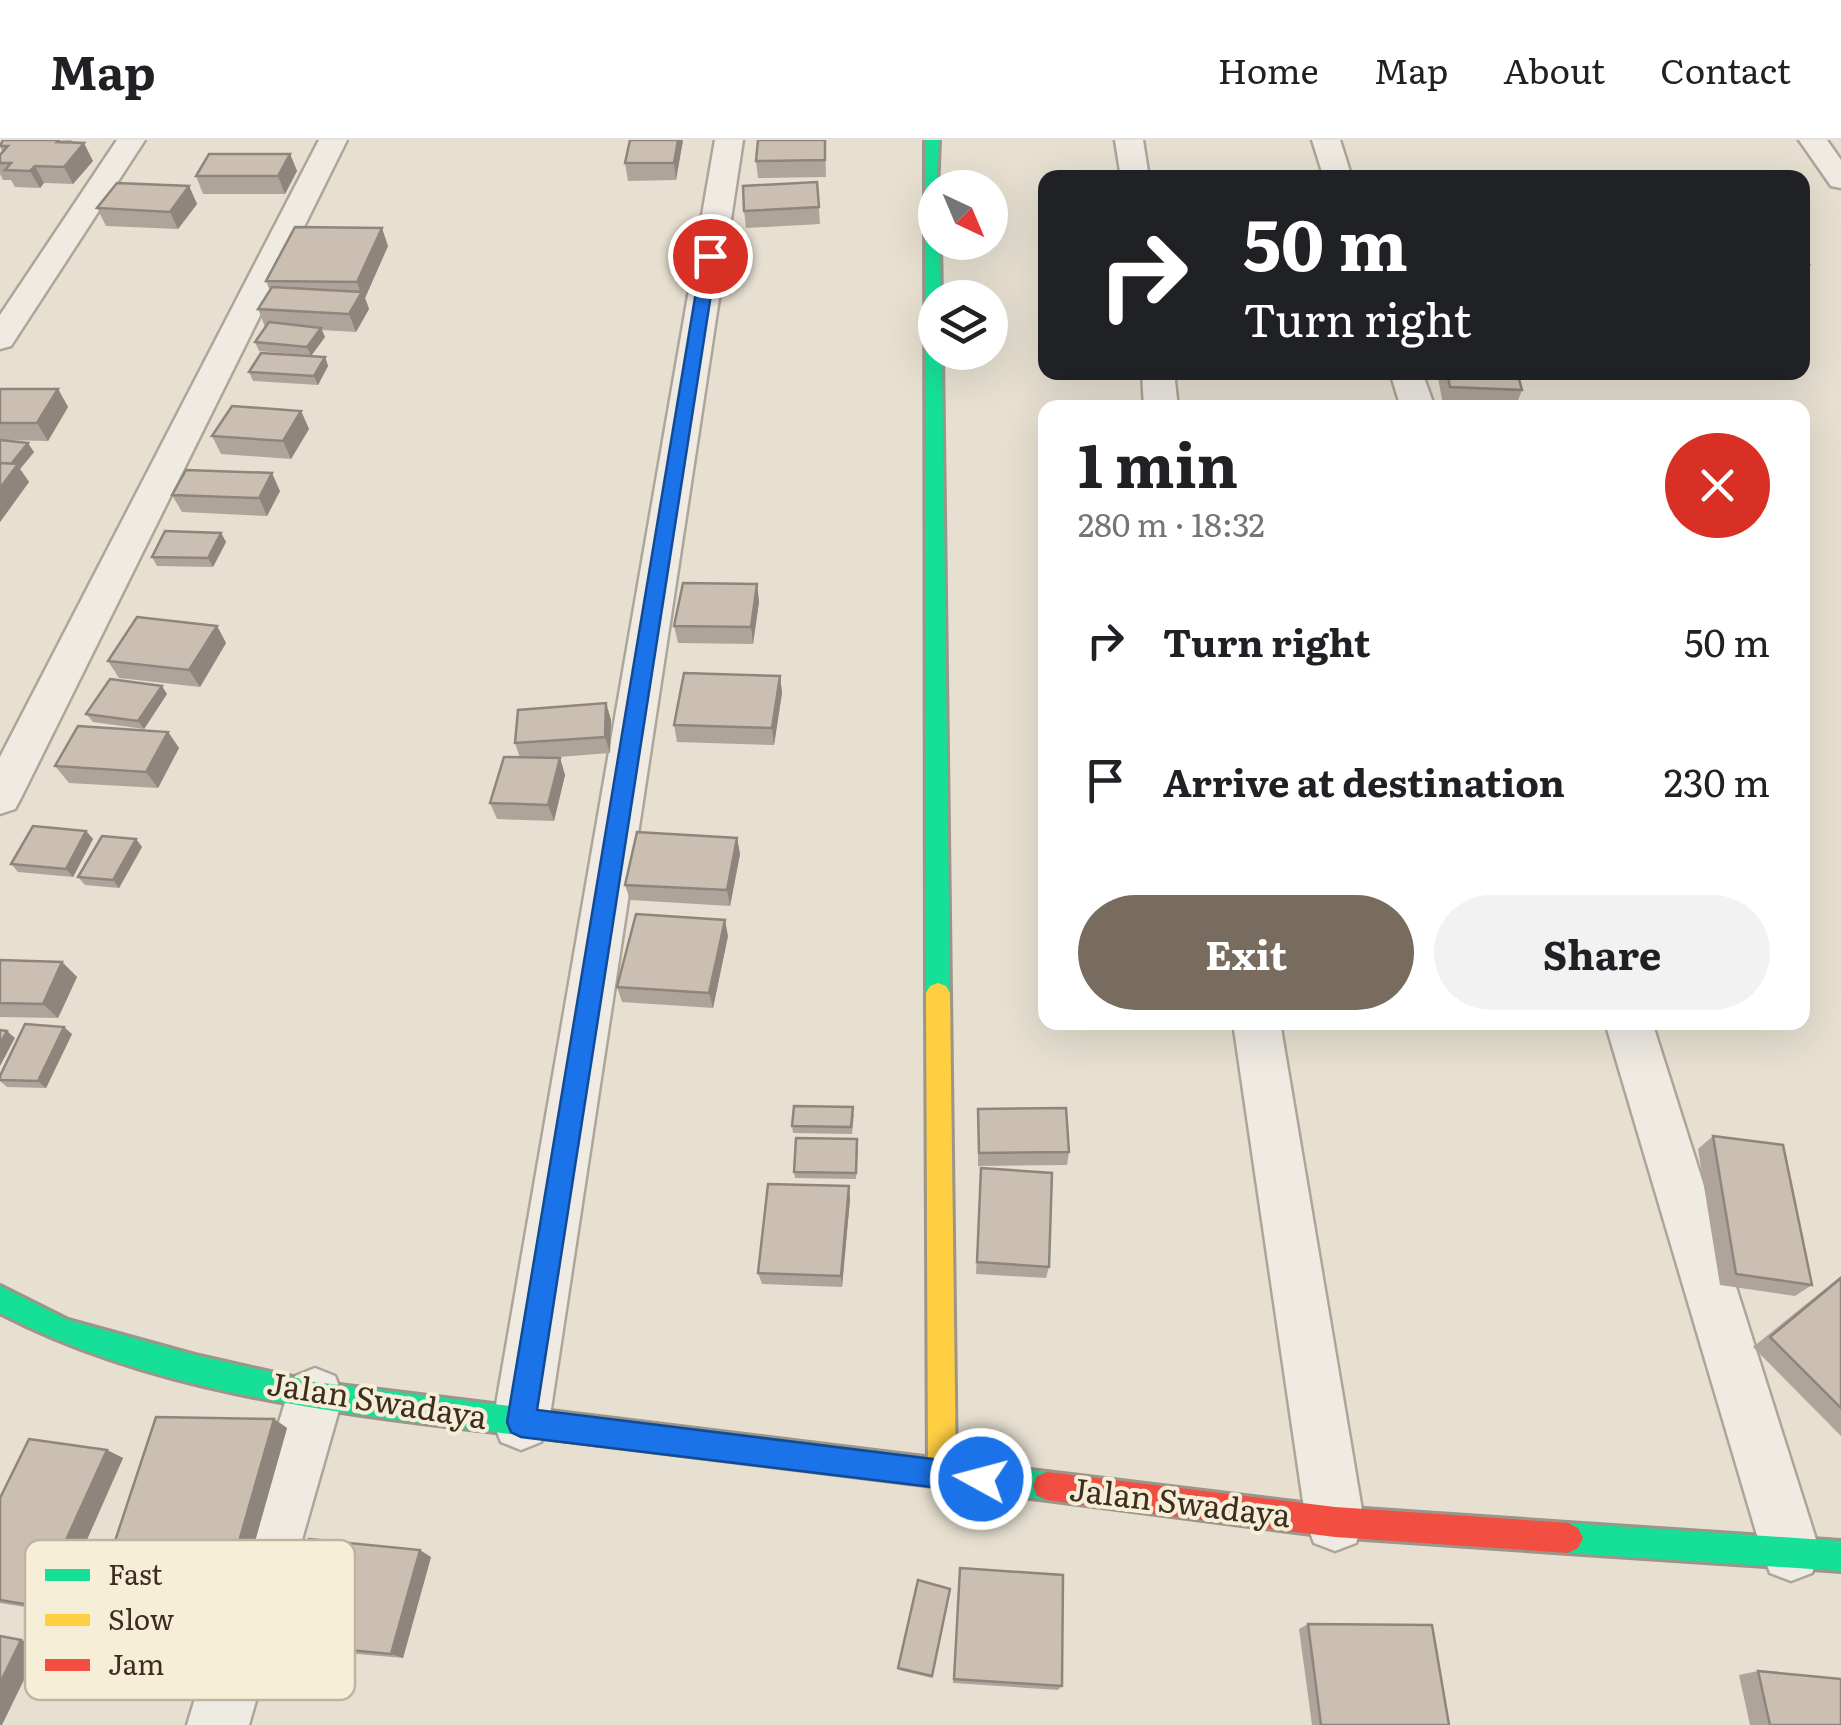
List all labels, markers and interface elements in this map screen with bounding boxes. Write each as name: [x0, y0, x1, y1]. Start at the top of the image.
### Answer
text: Map: [50, 34, 156, 105]
text: Home: [1218, 43, 1319, 95]
text: Map: [1374, 43, 1448, 95]
text: About: [1503, 43, 1605, 95]
text: Contact: [1660, 43, 1791, 95]
north arrow: [918, 170, 1008, 260]
map controls: [918, 170, 1008, 370]
text: 50 m: [1243, 189, 1408, 293]
icon: right: [1078, 210, 1208, 340]
pin: [668, 214, 753, 299]
icon: arrive: [683, 229, 738, 284]
button: layers: [918, 280, 1008, 370]
text: Turn right: [1243, 284, 1471, 351]
text: 1 min: [1078, 417, 1238, 506]
button: close: [1665, 433, 1770, 538]
text: 280 m · 18:32: [1078, 499, 1265, 547]
text: Turn right: [1163, 612, 1370, 669]
text: 50 m: [1684, 612, 1770, 669]
icon: right: [1078, 613, 1133, 668]
text: Arrive at destination: [1163, 752, 1565, 809]
text: 230 m: [1664, 752, 1770, 809]
icon: arrive: [1078, 753, 1133, 808]
button: Exit: [1078, 895, 1414, 1010]
button: Share: [1434, 895, 1770, 1010]
street label: Jalan Swadaya: [264, 1357, 492, 1439]
position arrow: [929, 1427, 1033, 1531]
street label: Jalan Swadaya: [1067, 1463, 1294, 1537]
legend: [25, 1540, 355, 1700]
text: Fast: [108, 1552, 163, 1594]
text: Slow: [108, 1597, 174, 1639]
text: Jam: [108, 1642, 164, 1684]

